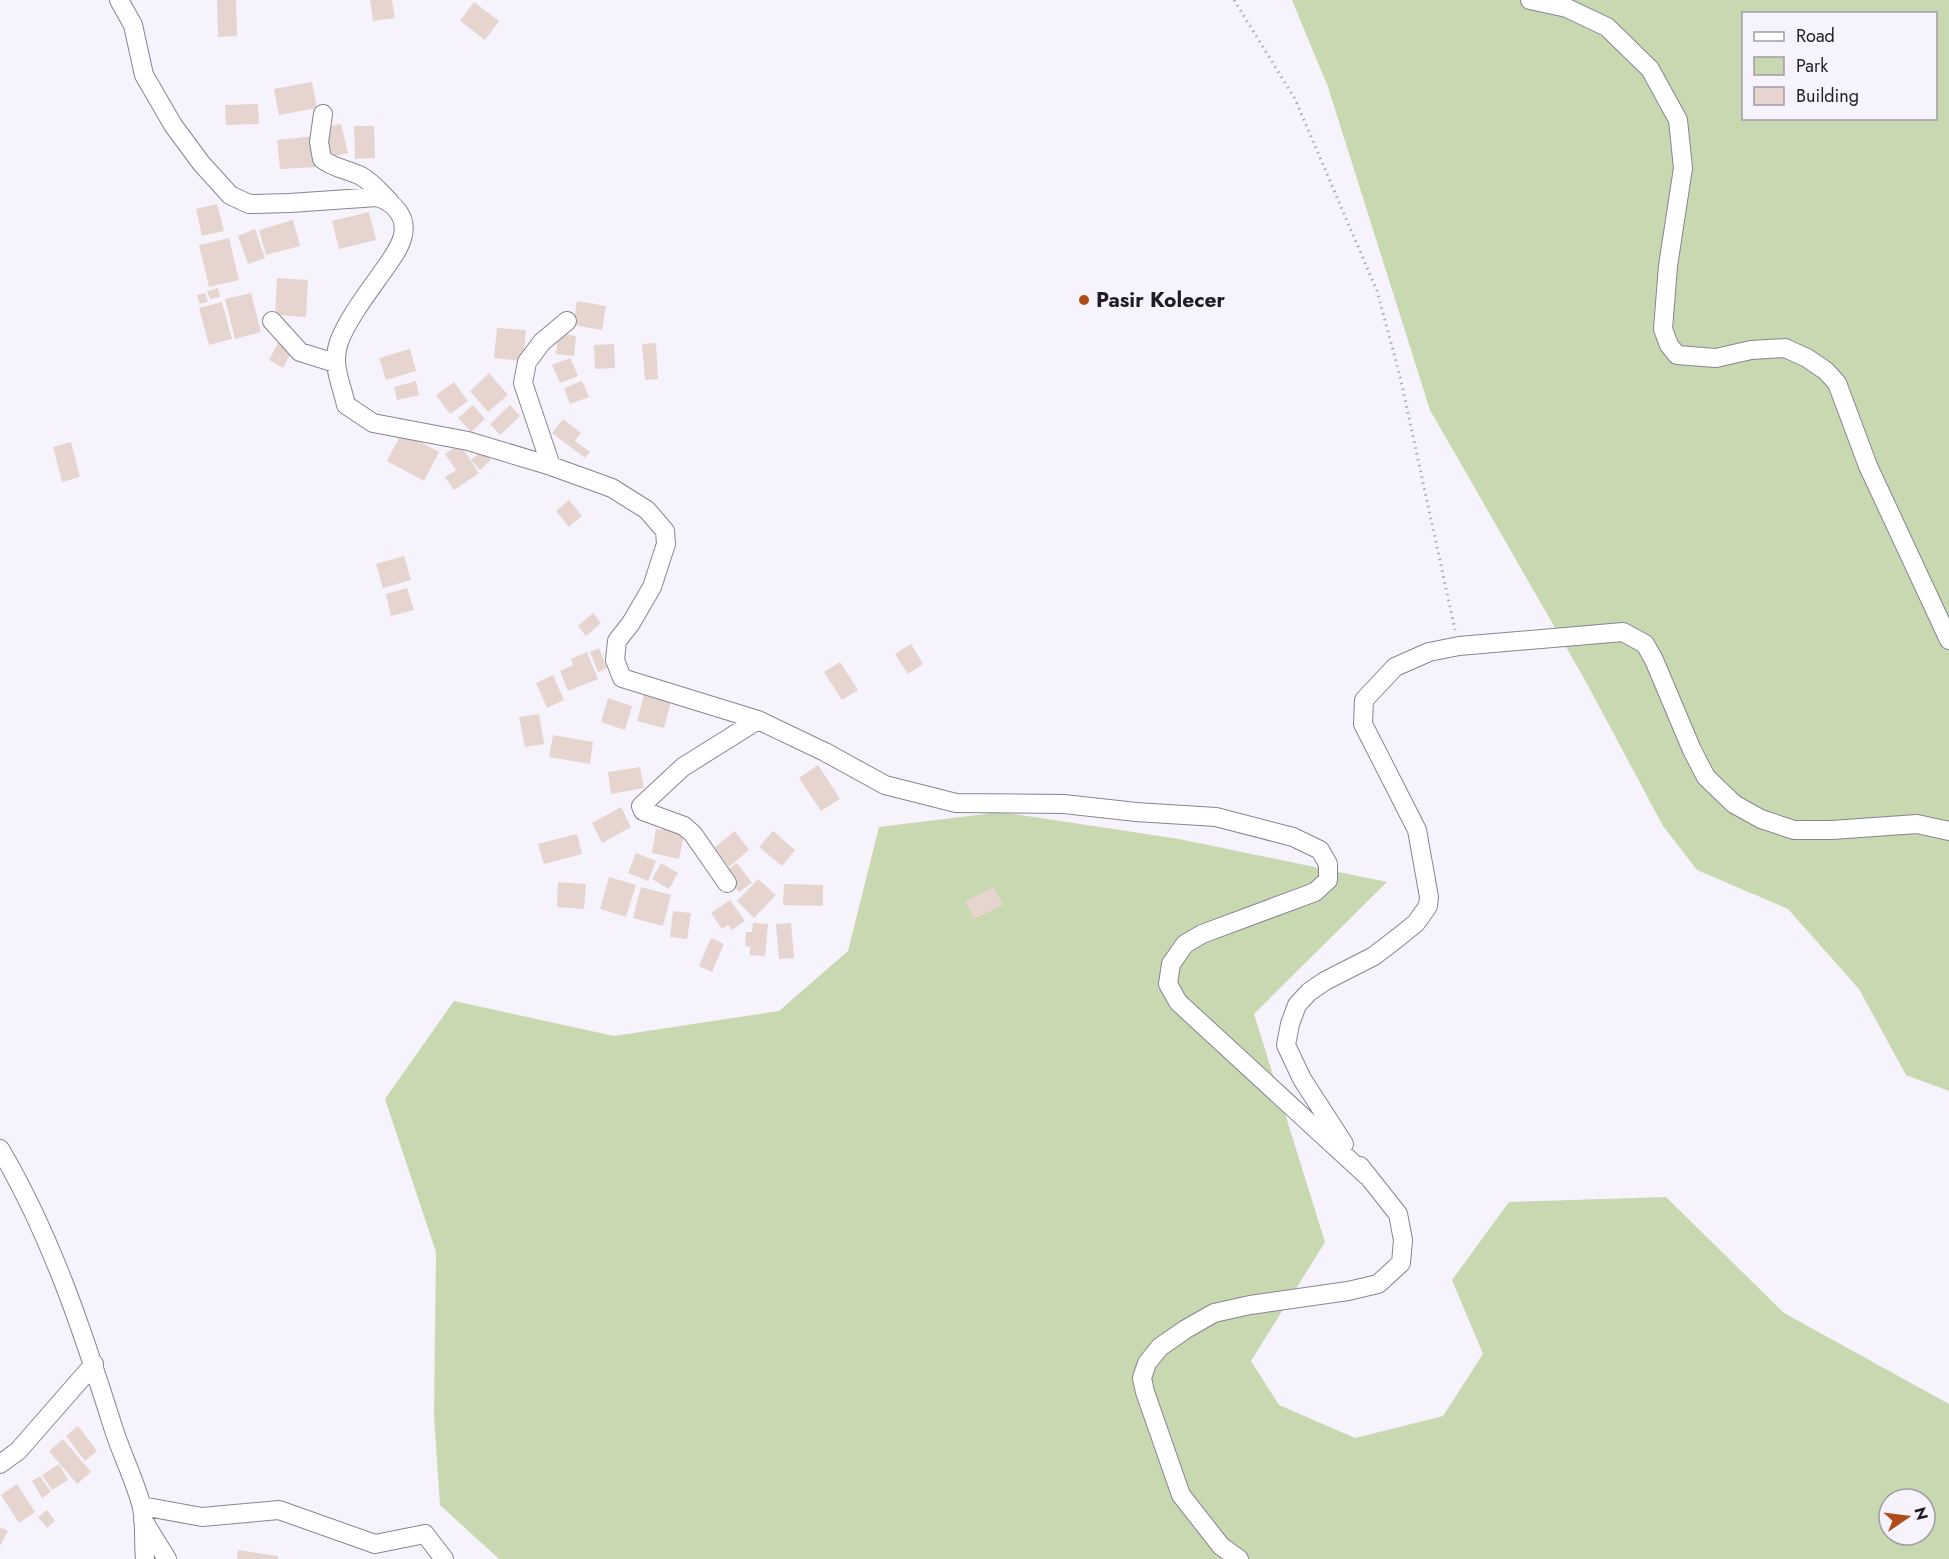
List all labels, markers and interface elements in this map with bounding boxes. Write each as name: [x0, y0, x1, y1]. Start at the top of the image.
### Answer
legend: [1742, 12, 1937, 120]
text: Road: [1796, 23, 1835, 49]
text: Park: [1796, 53, 1828, 79]
text: Building: [1796, 83, 1859, 109]
place label: Pasir Kolecer: [1096, 285, 1226, 315]
marker: Pasir Kolecer: [1077, 293, 1091, 307]
north arrow: [1877, 1487, 1937, 1547]
text: N: [1908, 1505, 1934, 1522]

